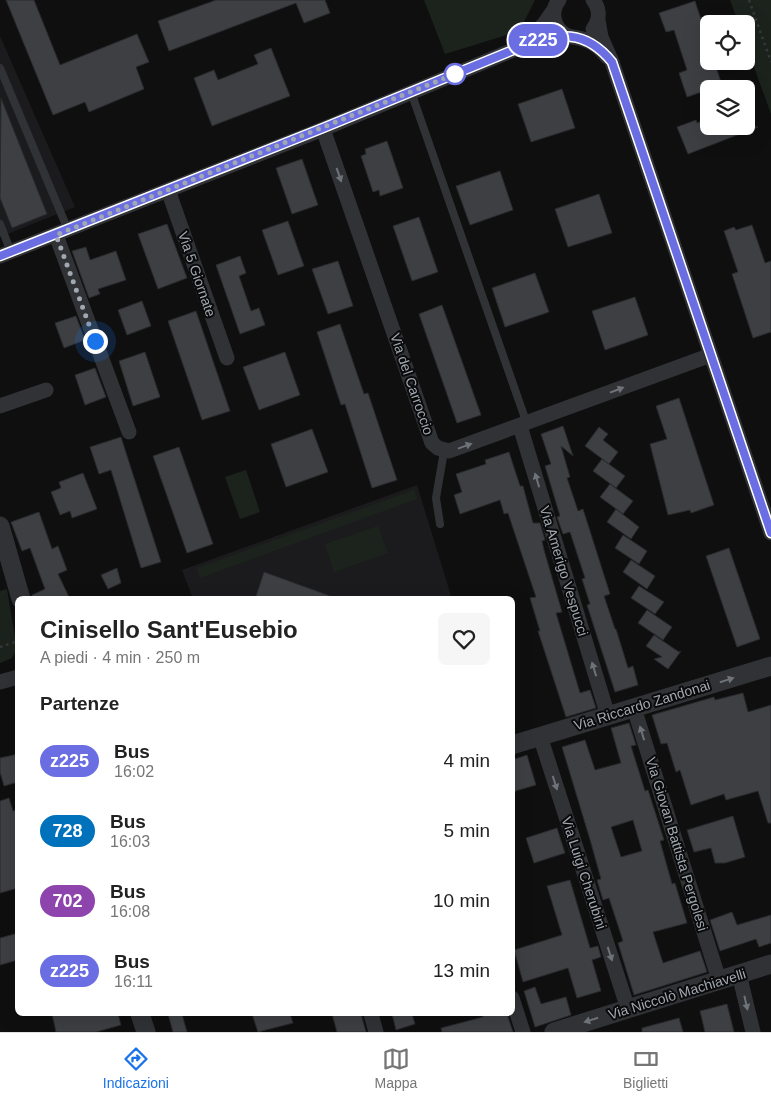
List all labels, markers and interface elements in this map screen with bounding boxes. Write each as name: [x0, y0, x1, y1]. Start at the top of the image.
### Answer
map controls: [700, 15, 755, 135]
button: locate: [700, 15, 755, 70]
line badge: z225: [503, 24, 573, 56]
text: z225: [518, 30, 558, 50]
unlabelled marker: [444, 63, 466, 85]
button: layers: [700, 80, 755, 135]
one-way arrow: [336, 167, 343, 182]
street label: Via 5 Giornate: [175, 229, 219, 319]
your location: [83, 329, 108, 354]
street label: Via del Carroccio: [387, 331, 437, 437]
one-way arrow: [610, 386, 625, 394]
one-way arrow: [457, 442, 472, 449]
one-way arrow: [532, 472, 540, 487]
street label: Via Amerigo Vespucci: [537, 504, 591, 638]
button: heart: [438, 613, 490, 665]
text: Cinisello Sant'Eusebio: [40, 616, 298, 643]
text: A piedi · 4 min · 250 m: [40, 649, 200, 666]
one-way arrow: [590, 661, 598, 676]
one-way arrow: [719, 675, 734, 683]
street label: Via Riccardo Zandonai: [572, 677, 712, 733]
text: Partenze: [40, 693, 119, 714]
one-way arrow: [638, 726, 646, 741]
text: Bus: [114, 741, 150, 762]
text: 4 min: [444, 750, 490, 771]
text: z225: [50, 751, 89, 771]
street label: Via Giovan Battista Pergolesi: [643, 755, 711, 933]
text: 16:02: [114, 763, 154, 780]
one-way arrow: [552, 775, 560, 790]
text: Bus: [110, 811, 146, 832]
street label: Via Luigi Cherubini: [558, 815, 610, 931]
text: 5 min: [444, 820, 490, 841]
text: 728: [52, 821, 83, 841]
text: 16:03: [110, 833, 150, 850]
text: Bus: [110, 881, 146, 902]
text: 10 min: [433, 890, 490, 911]
text: 702: [52, 891, 83, 911]
text: 16:08: [110, 903, 150, 920]
one-way arrow: [607, 947, 615, 962]
text: Bus: [114, 951, 150, 972]
text: 13 min: [433, 960, 490, 981]
text: z225: [50, 961, 89, 981]
street label: Via Niccolò Machiavelli: [606, 965, 748, 1023]
text: 16:11: [114, 973, 153, 990]
one-way arrow: [742, 996, 750, 1011]
one-way arrow: [583, 1017, 598, 1025]
tab: Indicazioni: [103, 1045, 169, 1091]
tab: Mappa: [375, 1045, 417, 1091]
tab: Biglietti: [623, 1045, 668, 1091]

